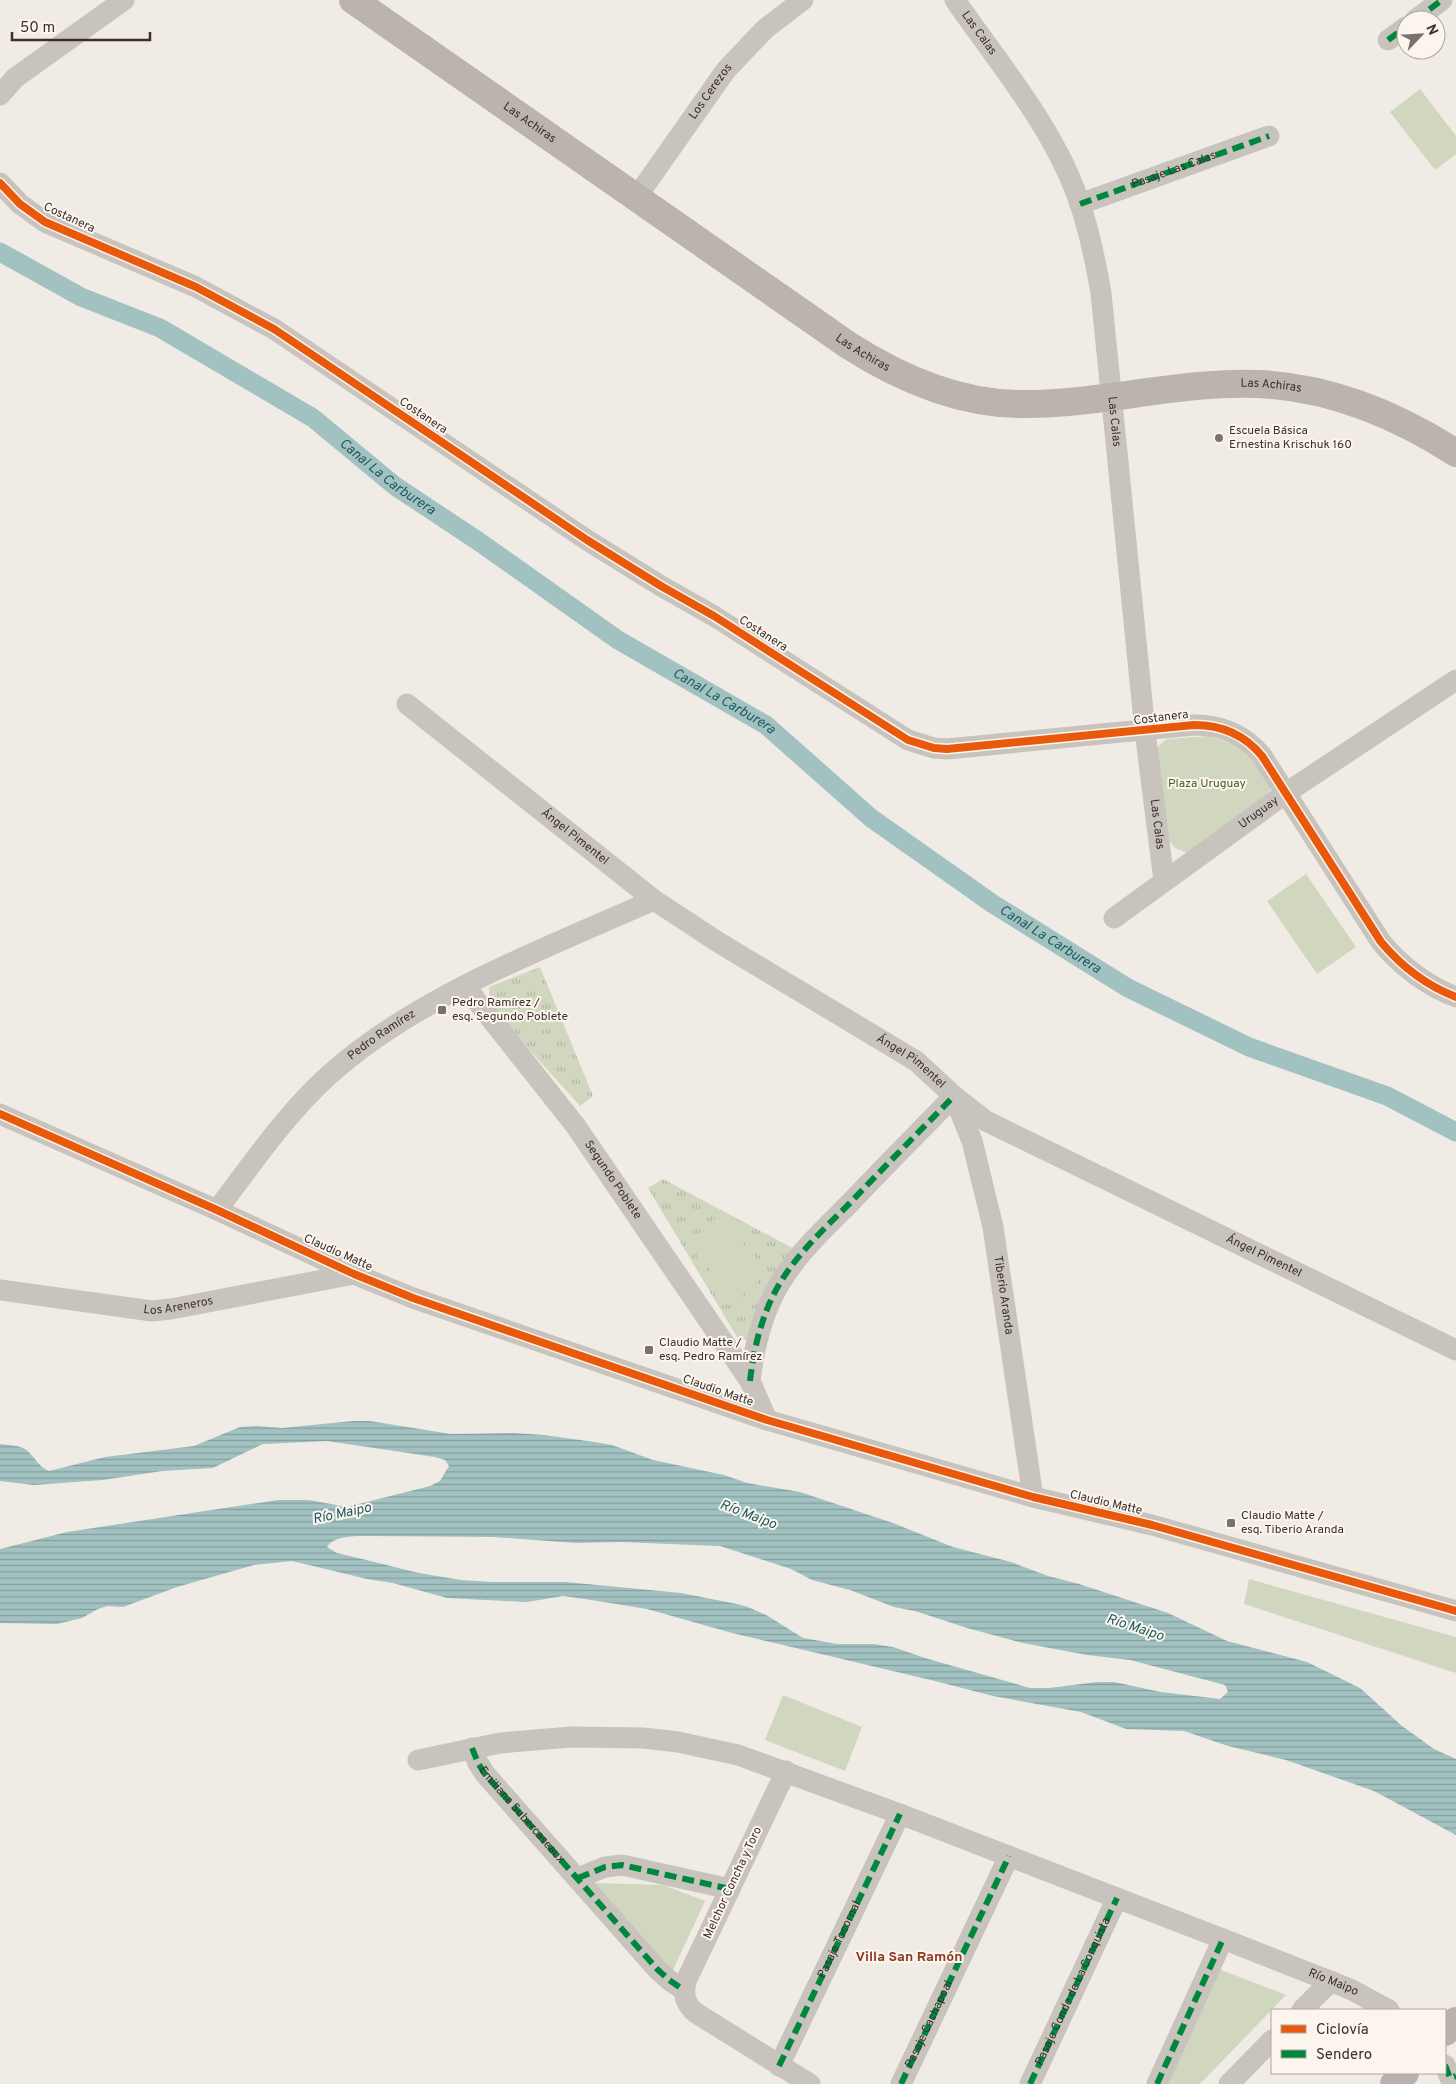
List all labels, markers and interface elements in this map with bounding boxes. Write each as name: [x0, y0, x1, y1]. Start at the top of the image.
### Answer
street label: Las Calas: [957, 8, 1000, 59]
scale bar: [12, 10, 150, 42]
north arrow: [1396, 10, 1446, 60]
text: 50 m: [20, 19, 55, 38]
text: N: [1422, 22, 1441, 38]
street label: Los Cerezos: [686, 60, 736, 123]
street label: Las Achiras: [500, 99, 559, 147]
street label: Pasaje Las Calas: [1130, 148, 1219, 193]
street label: Costanera: [41, 199, 97, 237]
street label: Las Achiras: [832, 330, 893, 376]
street label: Las Achiras: [1241, 376, 1303, 397]
street label: Costanera: [396, 394, 450, 438]
street label: Las Calas: [1103, 396, 1124, 448]
place label: Escuela Básica Ernestina Krischuk 160: [1229, 423, 1352, 453]
marker: Escuela Básica Ernestina Krischuk 160: [1213, 432, 1225, 444]
water label: Canal La Carburera: [336, 435, 439, 519]
street label: Costanera: [736, 612, 790, 656]
water label: Canal La Carburera: [669, 665, 780, 738]
street label: Costanera: [1133, 707, 1189, 729]
park label: Plaza Uruguay: [1168, 776, 1246, 792]
street label: Uruguay: [1236, 793, 1282, 833]
street label: Las Calas: [1146, 798, 1168, 850]
street label: Ángel Pimentel: [537, 805, 612, 869]
water label: Canal La Carburera: [996, 902, 1105, 978]
place label: Pedro Ramírez / esq. Segundo Poblete: [452, 995, 568, 1025]
marker: Pedro Ramírez / esq. Segundo Poblete: [436, 1004, 448, 1016]
street label: Pedro Ramírez: [344, 1006, 419, 1064]
street label: Ángel Pimentel: [873, 1031, 949, 1092]
street label: Segundo Poblete: [580, 1138, 645, 1223]
street label: Claudio Matte: [301, 1231, 375, 1275]
street label: Ángel Pimentel: [1223, 1231, 1304, 1282]
street label: Tiberio Aranda: [989, 1255, 1017, 1336]
street label: Los Areneros: [142, 1293, 214, 1319]
place label: Claudio Matte / esq. Pedro Ramírez: [659, 1335, 762, 1365]
marker: Claudio Matte / esq. Pedro Ramírez: [643, 1344, 655, 1356]
street label: Claudio Matte: [680, 1371, 756, 1411]
street label: Claudio Matte: [1068, 1487, 1144, 1519]
water label: Río Maipo: [717, 1496, 779, 1534]
water label: Río Maipo: [311, 1499, 373, 1528]
place label: Claudio Matte / esq. Tiberio Aranda: [1241, 1508, 1344, 1538]
marker: Claudio Matte / esq. Tiberio Aranda: [1225, 1517, 1237, 1529]
water label: Río Maipo: [1104, 1611, 1166, 1645]
street label: Emiliana Subercaseaux: [474, 1763, 568, 1867]
street label: Melchor Concha y Toro: [700, 1824, 766, 1942]
street label: Pasaje Tocornal: [814, 1898, 865, 1981]
street label: Pasaje Conde de La Conquista: [1032, 1915, 1115, 2068]
district label: Villa San Ramón: [856, 1949, 962, 1966]
street label: Río Maipo: [1306, 1965, 1362, 2000]
street label: Pasaje Cachapoal: [902, 1978, 957, 2071]
legend: [1271, 2009, 1446, 2074]
text: Ciclovía: [1316, 2021, 1369, 2040]
text: Sendero: [1316, 2046, 1372, 2065]

